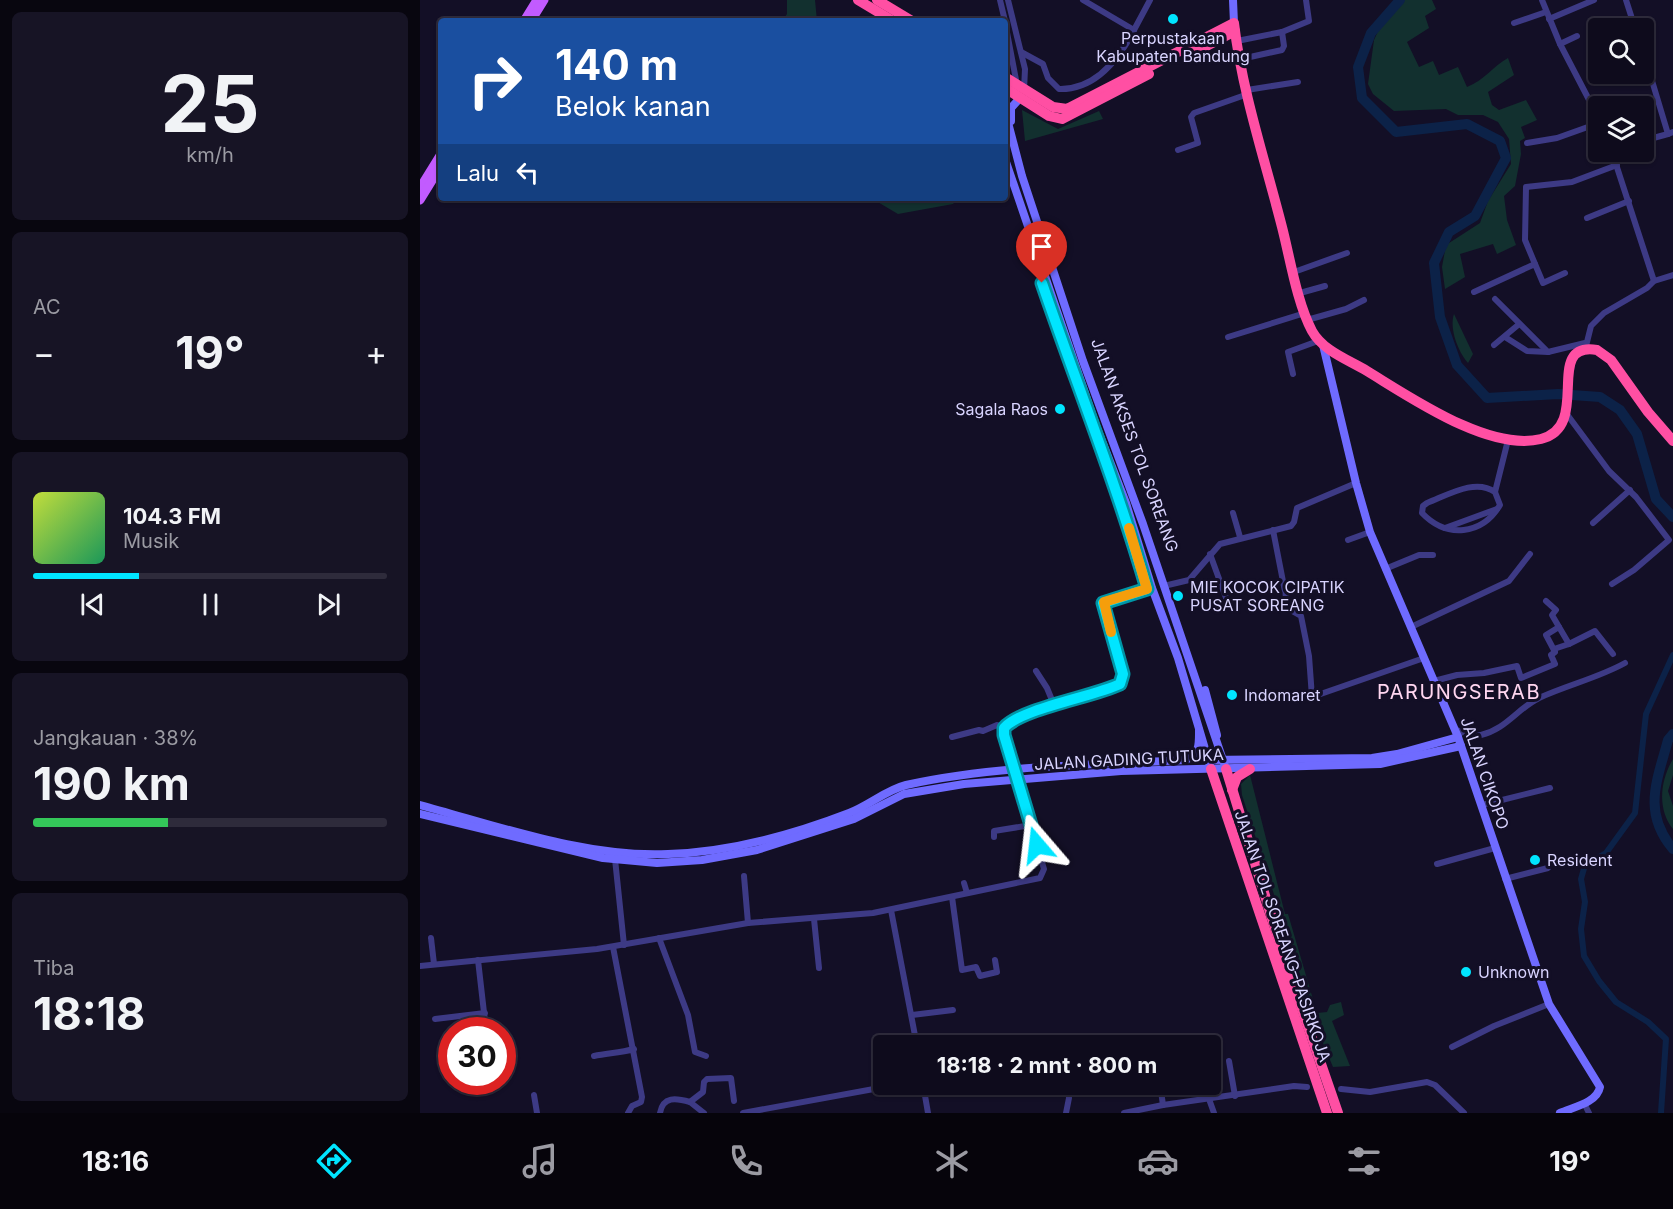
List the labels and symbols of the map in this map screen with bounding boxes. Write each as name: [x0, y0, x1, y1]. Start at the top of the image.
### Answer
marker: Perpustakaan Kabupaten Bandung: [1166, 12, 1180, 26]
place label: Perpustakaan Kabupaten Bandung: [1096, 28, 1250, 66]
pin: [1016, 221, 1067, 283]
street label: JALAN AKSES TOL SOREANG: [1087, 335, 1183, 555]
place label: Sagala Raos: [955, 399, 1048, 419]
marker: Sagala Raos: [1053, 402, 1067, 416]
place label: MIE KOCOK CIPATIK PUSAT SOREANG: [1190, 577, 1345, 615]
marker: MIE KOCOK CIPATIK PUSAT SOREANG: [1171, 589, 1185, 603]
district label: PARUNGSERAB: [1377, 680, 1541, 704]
place label: Indomaret: [1244, 685, 1320, 705]
marker: Indomaret: [1225, 688, 1239, 702]
street label: JALAN CIKOPO: [1456, 714, 1514, 832]
street label: JALAN GADING TUTUKA: [1034, 744, 1224, 774]
street label: JALAN TOL SOREANG–PASIRKOJA: [1230, 808, 1336, 1064]
position arrow: [1005, 813, 1069, 877]
place label: Resident: [1547, 850, 1613, 870]
marker: Resident: [1528, 853, 1542, 867]
place label: Unknown: [1478, 962, 1549, 982]
marker: Unknown: [1459, 965, 1473, 979]
speed limit sign: 30: [438, 1017, 516, 1095]

